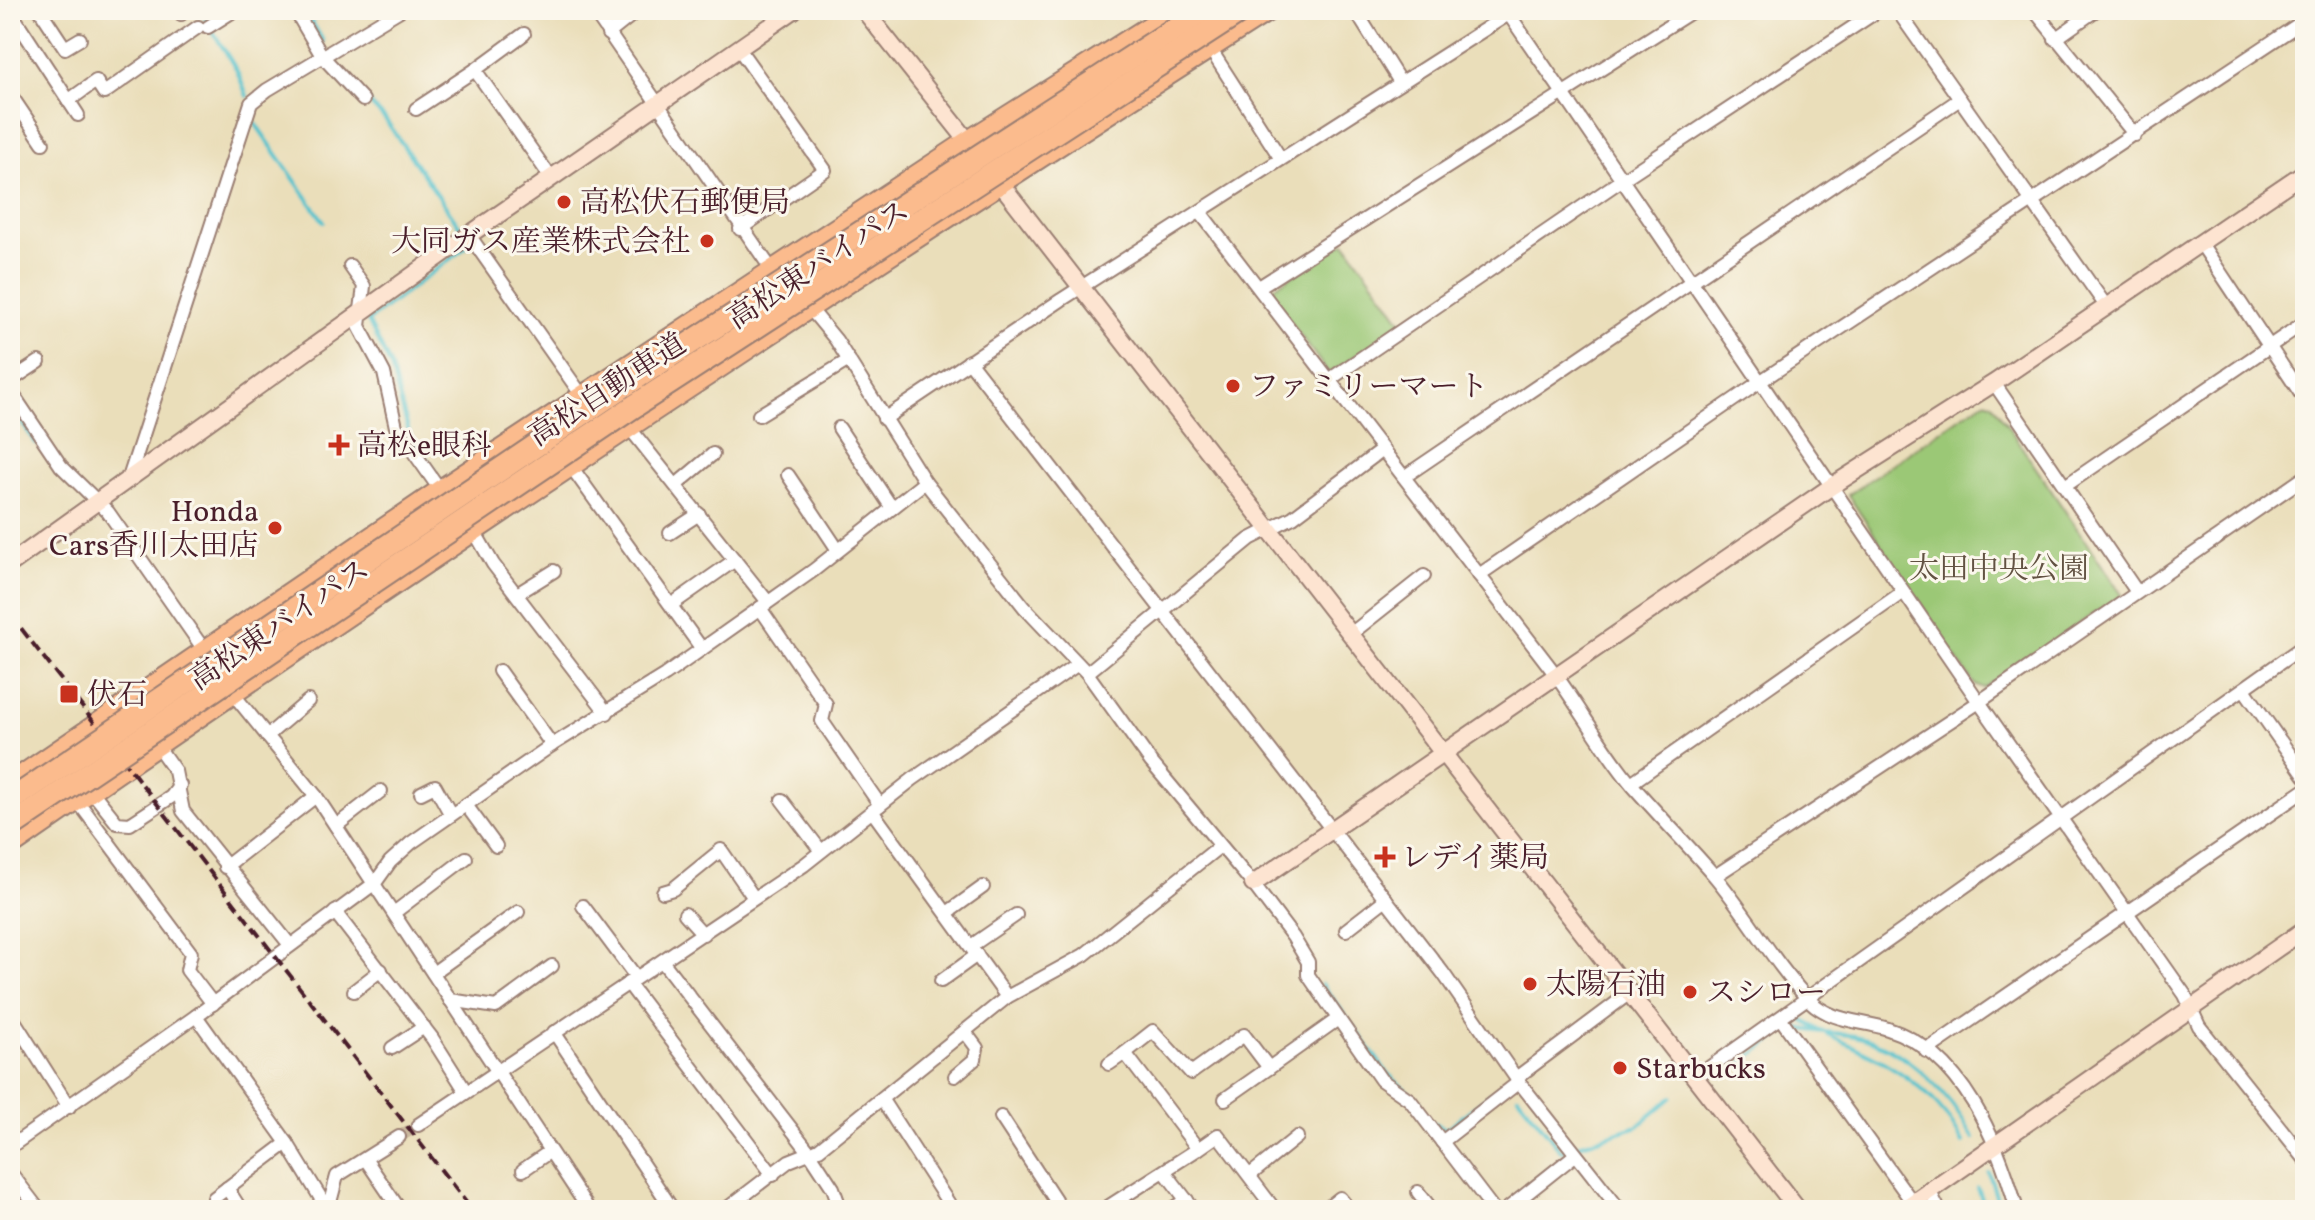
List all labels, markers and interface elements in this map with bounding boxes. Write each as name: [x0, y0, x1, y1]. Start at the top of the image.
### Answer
place label: 高松伏石郵便局: [580, 183, 790, 225]
street label: 高松東バイパス: [720, 191, 918, 340]
marker: 高松伏石郵便局: [555, 193, 573, 211]
place label: 大同ガス産業株式会社: [391, 222, 691, 264]
marker: 大同ガス産業株式会社: [698, 232, 716, 250]
street label: 高松自動車道: [521, 324, 695, 457]
place label: ファミリーマート: [1249, 367, 1488, 409]
marker: ファミリーマート: [1224, 377, 1242, 395]
place label: 高松e眼科: [357, 426, 491, 468]
marker: 高松e眼科: [328, 434, 350, 456]
place label: Honda Cars香川太田店: [49, 492, 259, 568]
marker: Honda Cars香川太田店: [266, 519, 284, 537]
park label: 太田中央公園: [1909, 549, 2089, 591]
street label: 高松東バイパス: [182, 550, 379, 702]
place label: 伏石: [87, 675, 147, 717]
marker: 伏石: [58, 683, 80, 705]
place label: レデイ薬局: [1401, 838, 1549, 880]
marker: レデイ薬局: [1376, 848, 1394, 866]
place label: 太陽石油: [1546, 965, 1666, 1007]
place label: スシロー: [1706, 973, 1826, 1015]
marker: 太陽石油: [1521, 975, 1539, 993]
marker: スシロー: [1681, 983, 1699, 1001]
place label: Starbucks: [1636, 1049, 1766, 1091]
marker: Starbucks: [1611, 1059, 1629, 1077]

